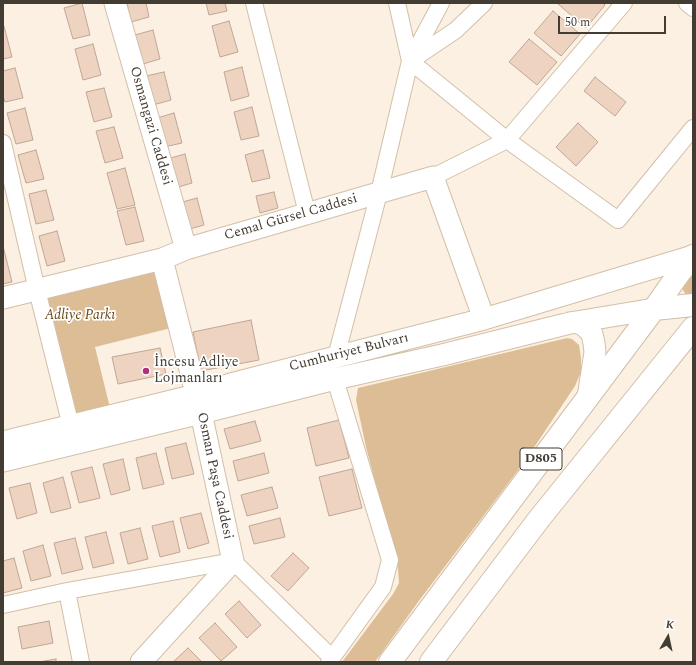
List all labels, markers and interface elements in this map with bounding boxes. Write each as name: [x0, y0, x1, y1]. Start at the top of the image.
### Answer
scale bar: [560, 8, 668, 34]
text: 50 m: [565, 13, 590, 32]
street label: Osmangazi Caddesi: [125, 65, 175, 187]
street label: Cemal Gürsel Caddesi: [222, 191, 360, 245]
park label: Adliye Parkı: [45, 308, 115, 324]
street label: Cumhuriyet Bulvarı: [287, 330, 411, 376]
place label: İncesu Adliye Lojmanları: [154, 355, 239, 388]
marker: İncesu Adliye Lojmanları: [141, 366, 151, 376]
street label: Osman Paşa Caddesi: [192, 411, 236, 541]
road number: D805: [520, 448, 562, 470]
text: K: [664, 616, 675, 634]
north arrow: [648, 617, 688, 657]

